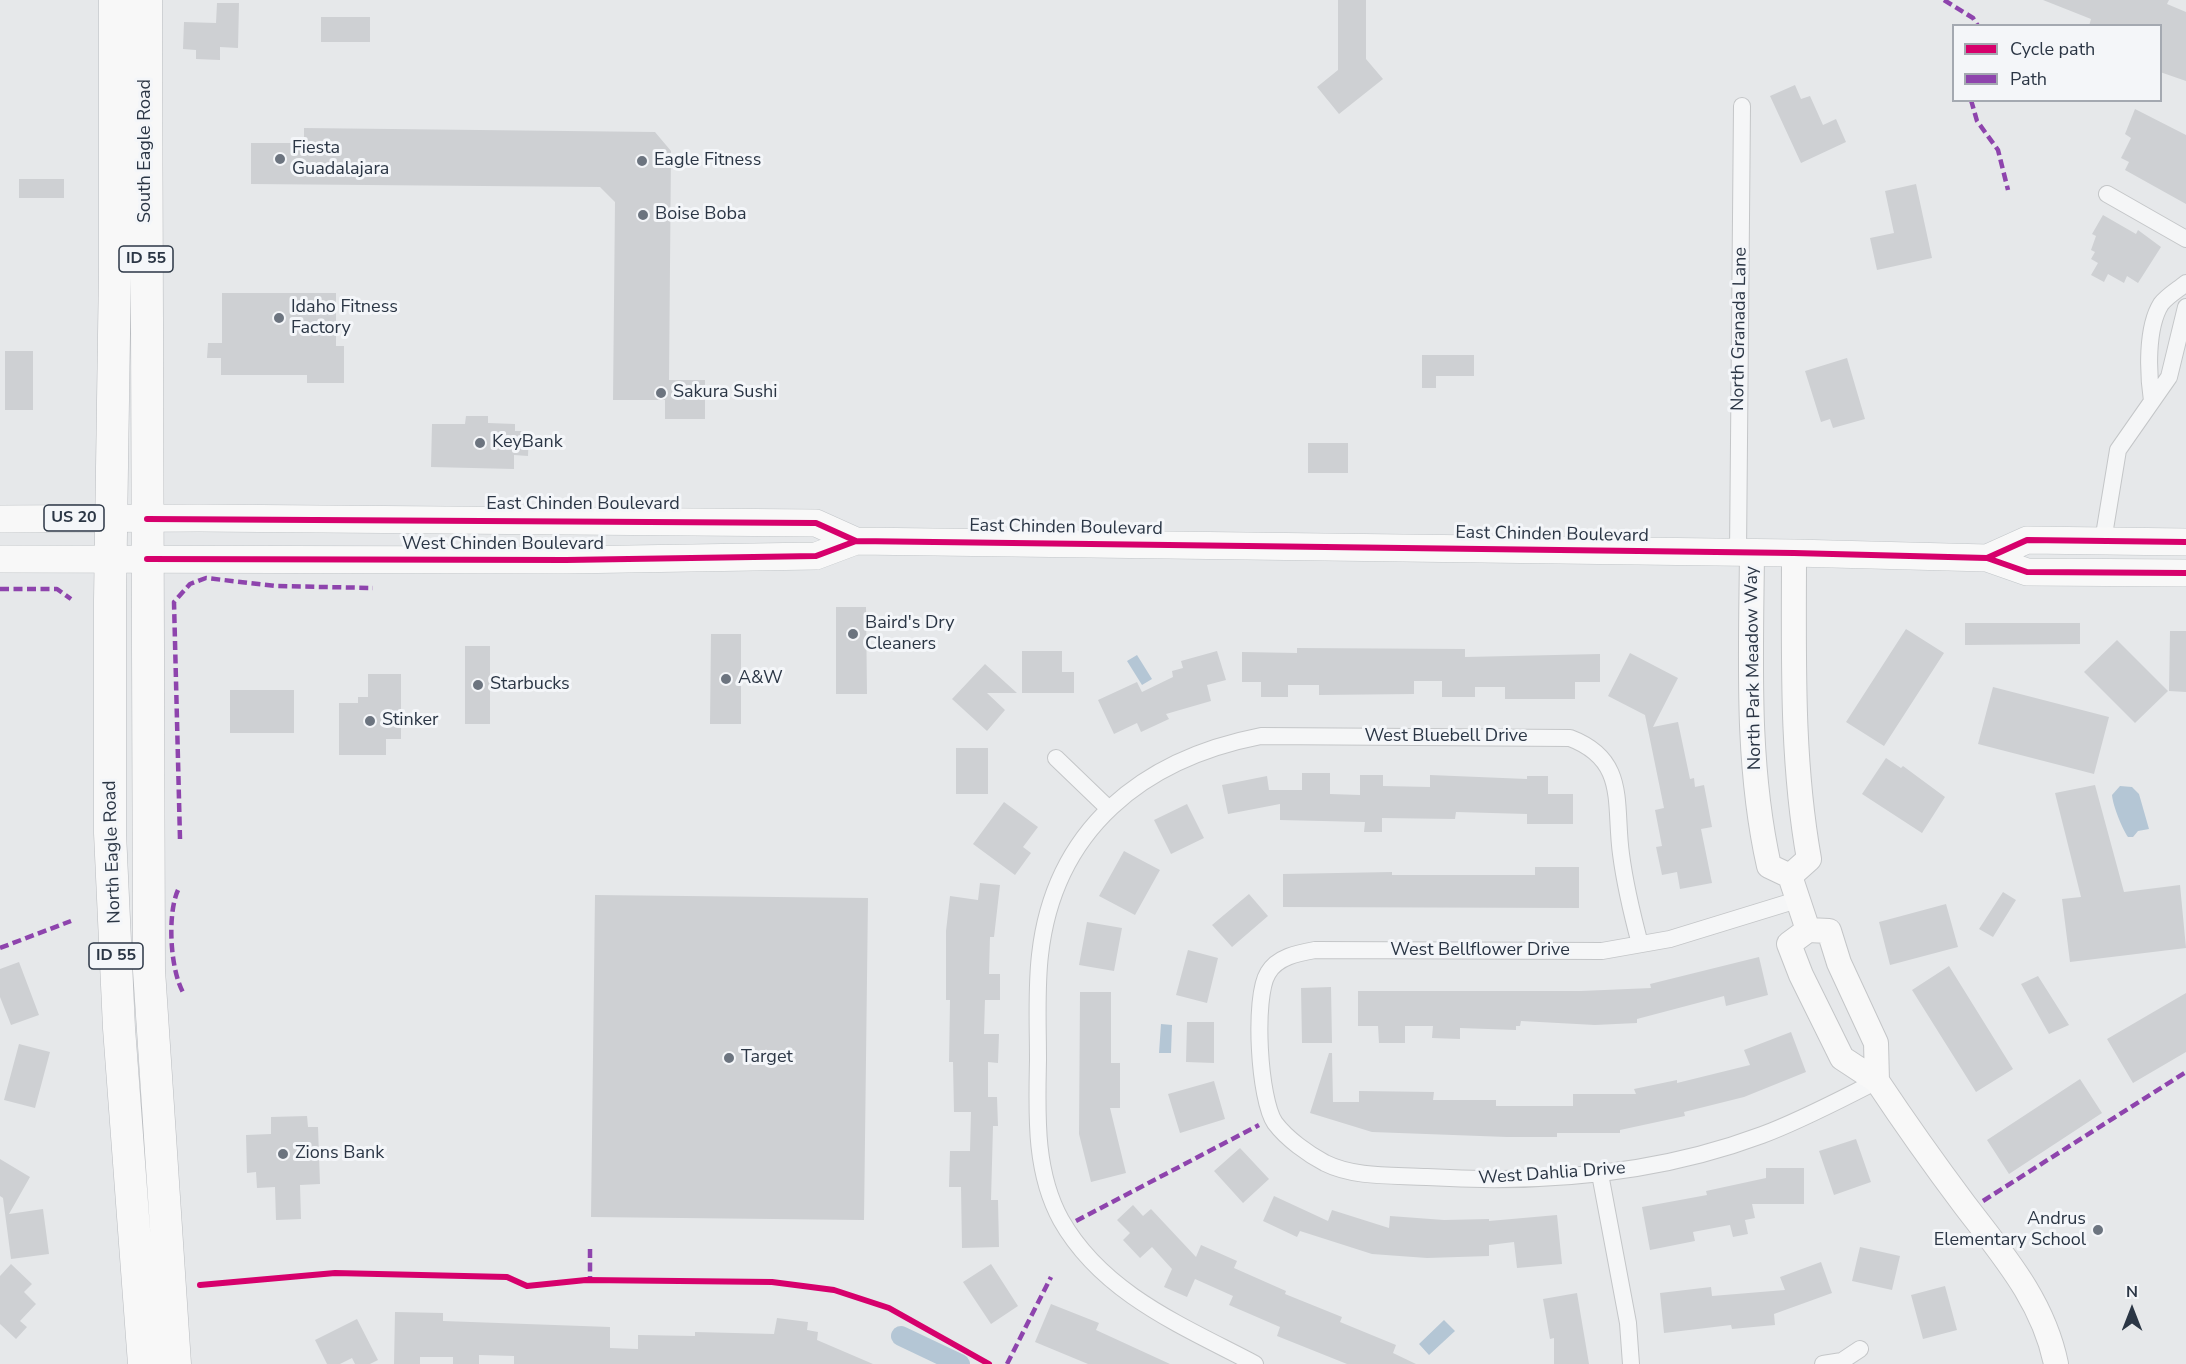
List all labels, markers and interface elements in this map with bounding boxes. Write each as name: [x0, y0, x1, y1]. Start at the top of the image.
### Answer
legend: [1952, 24, 2162, 102]
text: Cycle path: [2010, 37, 2095, 61]
text: Path: [2010, 67, 2047, 91]
street label: South Eagle Road: [135, 79, 157, 223]
place label: Fiesta Guadalajara: [292, 138, 389, 180]
place label: Eagle Fitness: [654, 150, 761, 172]
marker: Fiesta Guadalajara: [273, 152, 287, 166]
marker: Eagle Fitness: [635, 154, 649, 168]
place label: Boise Boba: [655, 204, 746, 226]
marker: Boise Boba: [636, 208, 650, 222]
road number: ID 55: [119, 246, 173, 272]
street label: North Granada Lane: [1728, 247, 1752, 411]
place label: Idaho Fitness Factory: [291, 297, 398, 340]
marker: Idaho Fitness Factory: [272, 311, 286, 325]
place label: Sakura Sushi: [673, 382, 777, 404]
marker: Sakura Sushi: [654, 386, 668, 400]
place label: KeyBank: [492, 432, 563, 454]
marker: KeyBank: [473, 436, 487, 450]
street label: East Chinden Boulevard: [486, 494, 680, 516]
road number: US 20: [44, 505, 104, 531]
street label: East Chinden Boulevard: [969, 516, 1163, 540]
street label: East Chinden Boulevard: [1455, 523, 1649, 547]
street label: West Chinden Boulevard: [402, 534, 604, 556]
street label: North Park Meadow Way: [1741, 566, 1767, 770]
place label: Baird's Dry Cleaners: [865, 613, 955, 656]
marker: Baird's Dry Cleaners: [846, 627, 860, 641]
place label: A&W: [738, 668, 783, 690]
marker: A&W: [719, 672, 733, 686]
place label: Starbucks: [490, 674, 570, 696]
marker: Starbucks: [471, 678, 485, 692]
place label: Stinker: [382, 710, 439, 732]
marker: Stinker: [363, 714, 377, 728]
street label: West Bluebell Drive: [1364, 726, 1528, 748]
street label: North Eagle Road: [100, 780, 126, 924]
street label: West Bellflower Drive: [1390, 940, 1570, 962]
road number: ID 55: [89, 943, 143, 969]
place label: Target: [741, 1047, 793, 1069]
marker: Target: [722, 1051, 736, 1065]
place label: Zions Bank: [295, 1143, 384, 1165]
marker: Zions Bank: [276, 1147, 290, 1161]
street label: West Dahlia Drive: [1478, 1158, 1626, 1190]
place label: Andrus Elementary School: [1934, 1209, 2086, 1252]
marker: Andrus Elementary School: [2091, 1223, 2105, 1237]
north arrow: [2102, 1280, 2162, 1340]
text: N: [2126, 1281, 2138, 1303]

